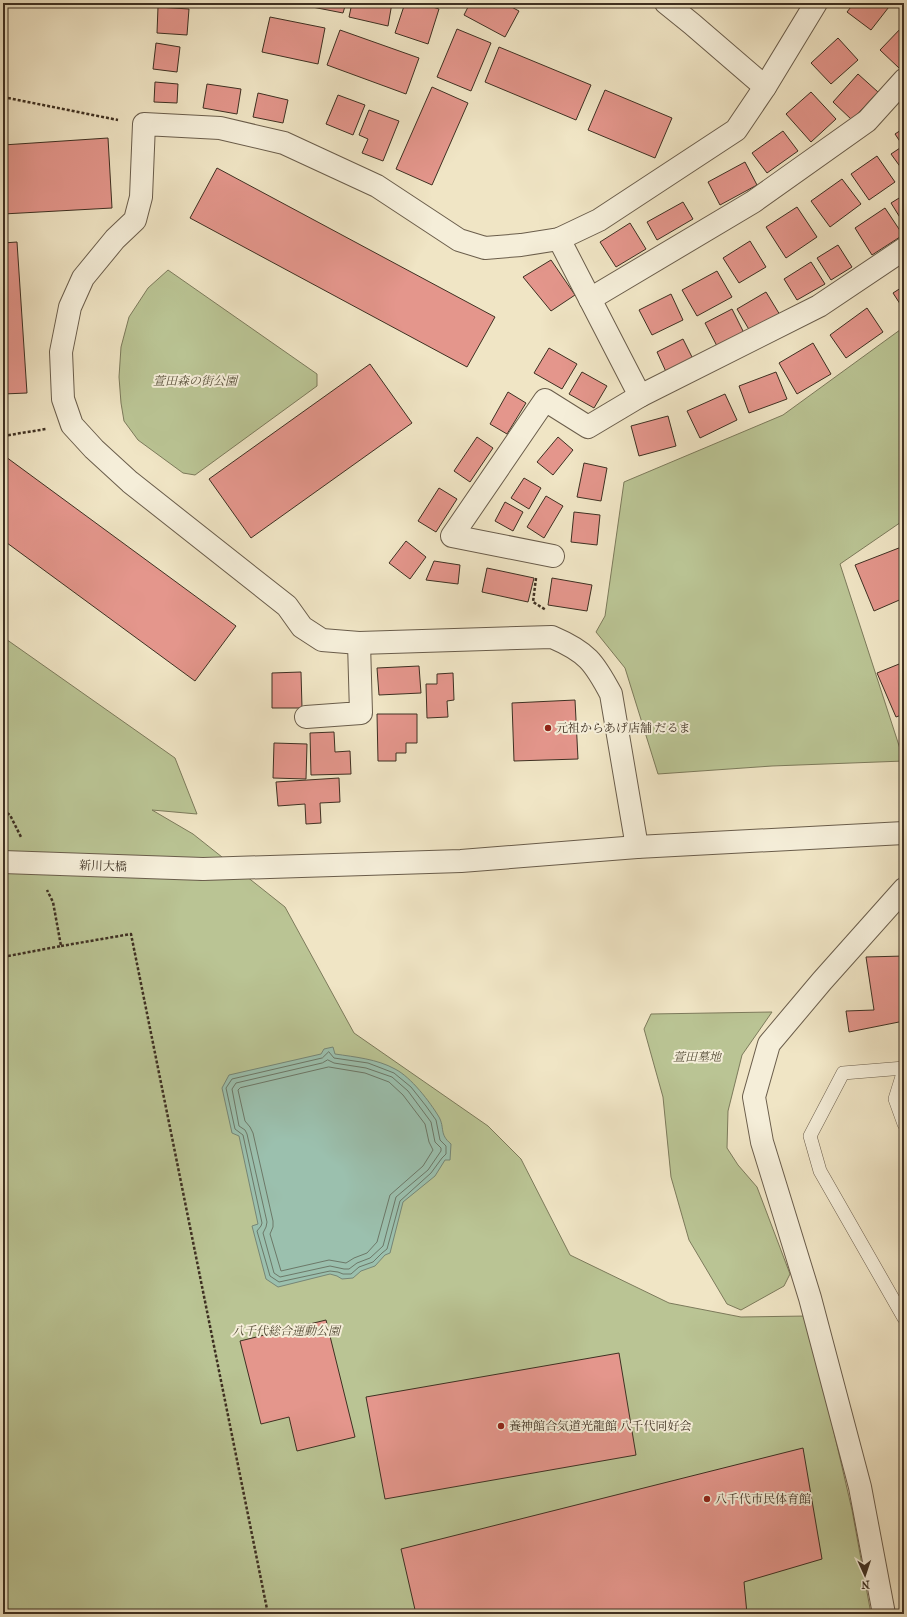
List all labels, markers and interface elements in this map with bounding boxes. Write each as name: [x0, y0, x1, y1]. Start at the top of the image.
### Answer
park label: 萱田森の街公園: [153, 374, 239, 388]
place label: 元祖からあげ店舗 だるま: [556, 721, 691, 735]
marker: 元祖からあげ店舗 だるま: [543, 723, 553, 733]
street label: 新川大橋: [79, 858, 127, 874]
park label: 萱田墓地: [673, 1050, 723, 1064]
park label: 八千代総合運動公園: [232, 1324, 342, 1338]
place label: 養神館合気道光龍館 八千代同好会: [509, 1419, 692, 1433]
marker: 養神館合気道光龍館 八千代同好会: [496, 1421, 506, 1431]
place label: 八千代市民体育館: [715, 1492, 811, 1506]
marker: 八千代市民体育館: [702, 1494, 712, 1504]
north arrow: [845, 1555, 885, 1595]
text: N: [860, 1578, 870, 1591]

